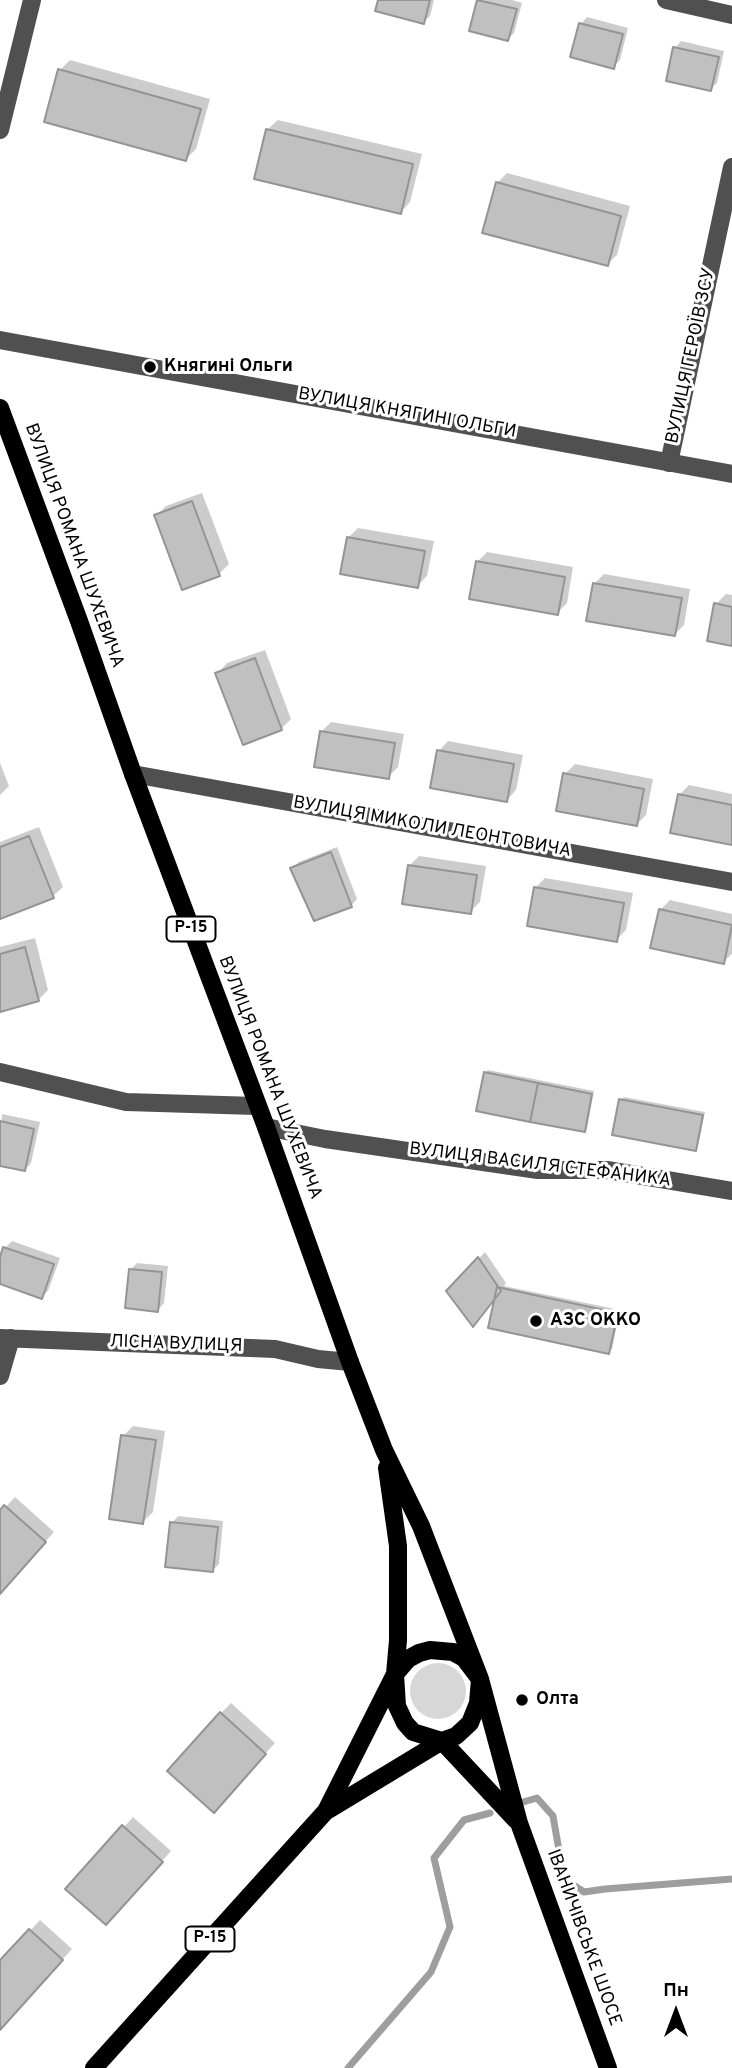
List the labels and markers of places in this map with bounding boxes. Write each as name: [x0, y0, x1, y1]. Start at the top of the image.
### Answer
place label: Княгині Ольги: [164, 356, 293, 378]
marker: Княгині Ольги: [142, 359, 158, 375]
place label: АЗС ОККО: [550, 1310, 641, 1332]
marker: АЗС ОККО: [528, 1313, 544, 1329]
place label: Олта: [536, 1689, 579, 1711]
marker: Олта: [514, 1692, 530, 1708]

